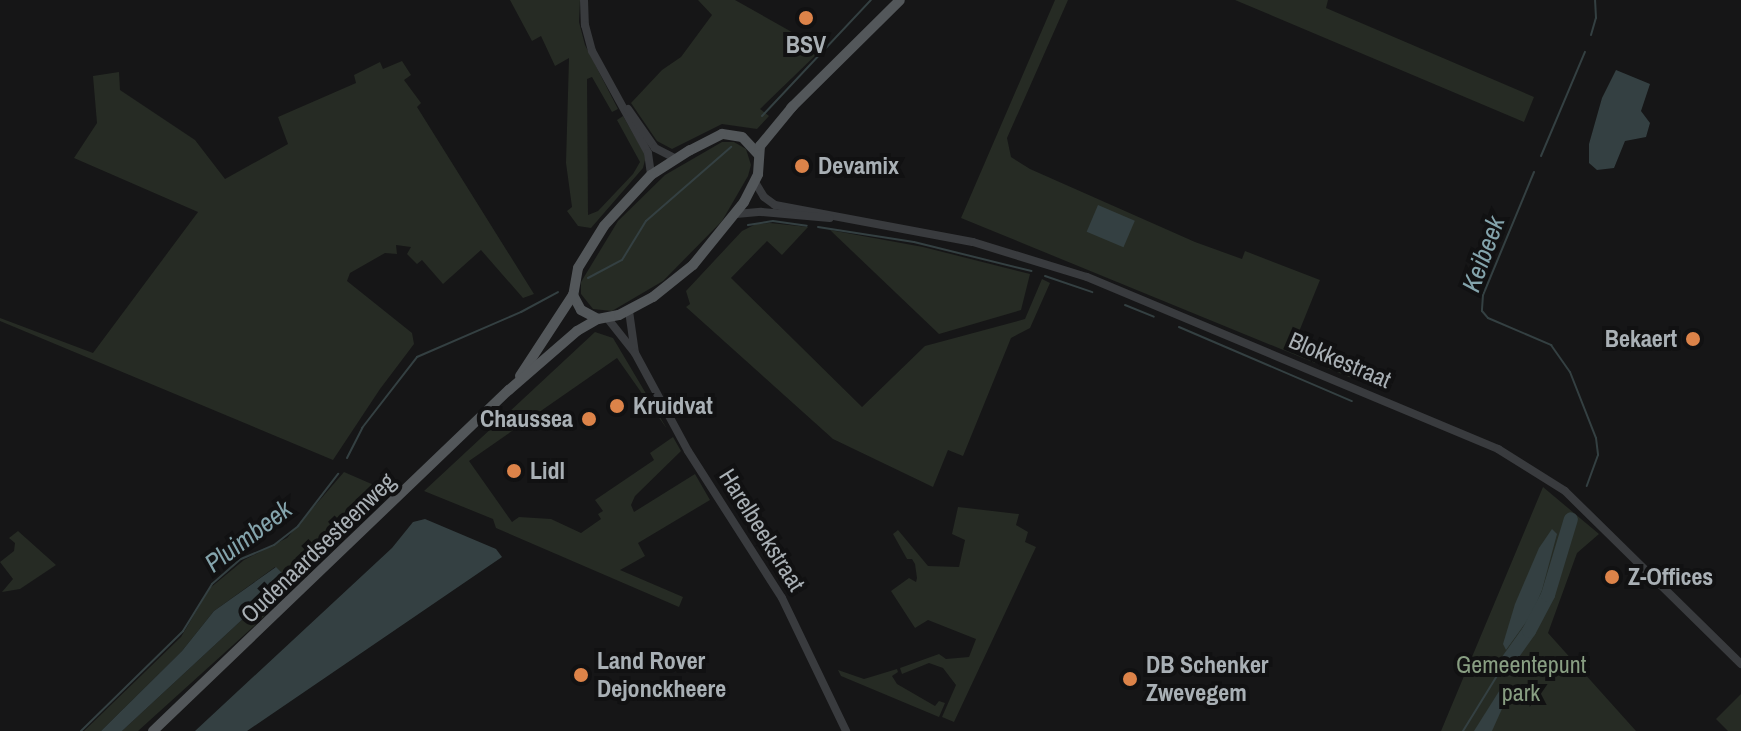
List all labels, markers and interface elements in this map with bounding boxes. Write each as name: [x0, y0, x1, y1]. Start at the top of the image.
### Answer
marker: BSV: [797, 9, 815, 27]
place label: BSV: [786, 31, 826, 59]
place label: Devamix: [818, 152, 899, 180]
marker: Devamix: [793, 157, 811, 175]
water label: Keibeek: [1455, 212, 1511, 296]
place label: Bekaert: [1605, 325, 1677, 353]
street label: Blokkestraat: [1285, 326, 1395, 394]
marker: Bekaert: [1684, 330, 1702, 348]
place label: Kruidvat: [633, 392, 713, 420]
marker: Kruidvat: [608, 397, 626, 415]
place label: Chaussea: [480, 405, 573, 433]
marker: Chaussea: [580, 410, 598, 428]
place label: Lidl: [530, 457, 565, 485]
marker: Lidl: [505, 462, 523, 480]
street label: Harelbeekstraat: [713, 463, 811, 597]
street label: Oudenaardsesteenweg: [235, 467, 401, 629]
water label: Pluimbeek: [198, 493, 298, 579]
place label: Z-Offices: [1628, 563, 1713, 591]
marker: Z-Offices: [1603, 568, 1621, 586]
place label: Land Rover Dejonckheere: [597, 647, 726, 703]
place label: DB Schenker Zwevegem: [1146, 651, 1268, 707]
park label: Gemeentepunt park: [1456, 651, 1586, 707]
marker: Land Rover Dejonckheere: [572, 666, 590, 684]
marker: DB Schenker Zwevegem: [1121, 670, 1139, 688]

